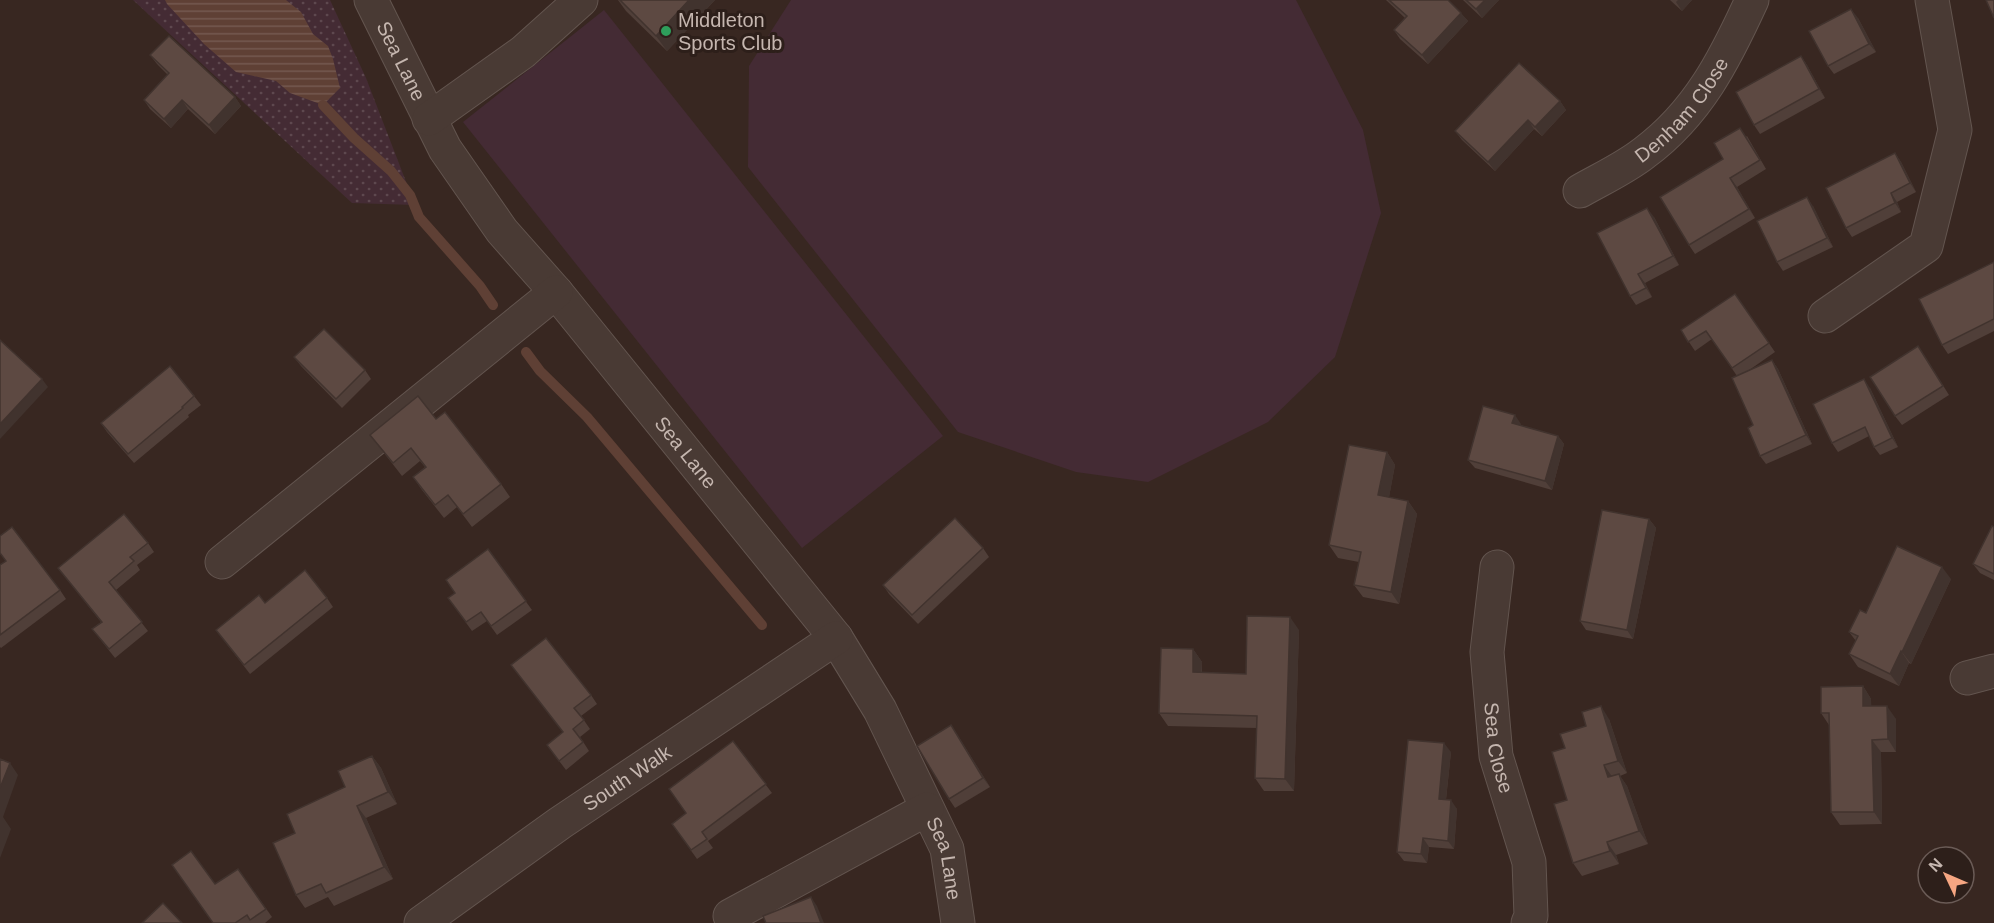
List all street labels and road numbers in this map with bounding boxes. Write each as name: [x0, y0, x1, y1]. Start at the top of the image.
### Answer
street label: Sea Lane: [372, 18, 430, 104]
street label: Denham Close: [1630, 54, 1732, 167]
street label: Sea Lane: [650, 412, 721, 493]
street label: Sea Close: [1480, 701, 1518, 796]
street label: South Walk: [579, 740, 676, 815]
street label: Sea Lane: [922, 813, 965, 901]

